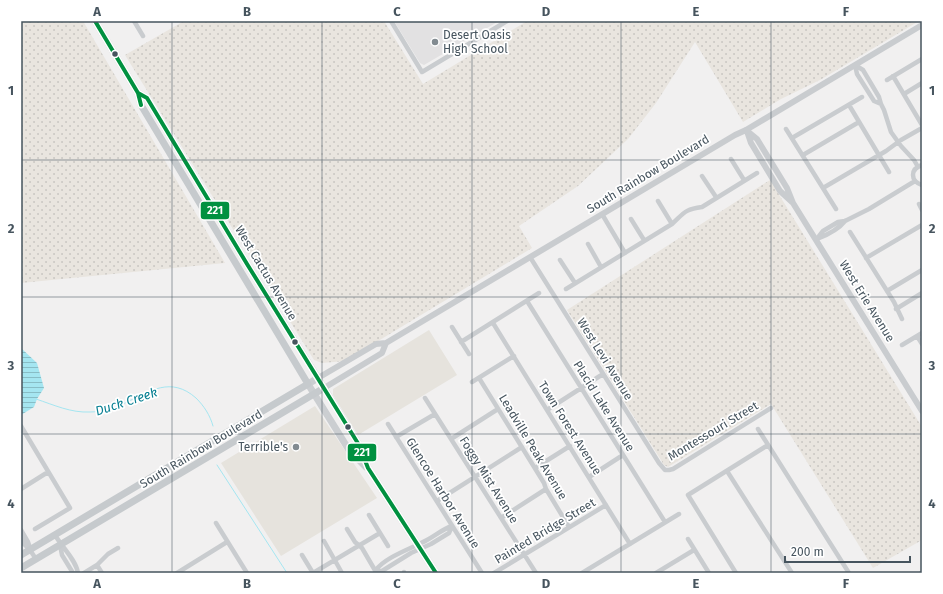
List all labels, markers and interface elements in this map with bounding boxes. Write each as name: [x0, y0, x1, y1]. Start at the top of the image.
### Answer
text: A: [92, 4, 101, 19]
text: B: [243, 4, 251, 19]
text: C: [393, 4, 401, 19]
text: D: [542, 4, 551, 19]
text: E: [693, 4, 700, 19]
text: F: [843, 4, 850, 19]
place label: Desert Oasis High School: [443, 28, 511, 56]
marker: Desert Oasis High School: [430, 37, 440, 47]
unlabelled marker: [110, 49, 120, 59]
text: 1: [8, 83, 14, 98]
text: 1: [929, 83, 935, 98]
street label: South Rainbow Boulevard: [584, 132, 712, 216]
line badge: 221: [200, 201, 230, 220]
text: 221: [207, 204, 223, 217]
text: 2: [8, 221, 15, 236]
text: 2: [929, 221, 936, 236]
street label: West Cactus Avenue: [232, 223, 300, 323]
street label: West Erie Avenue: [836, 258, 898, 344]
street label: West Levi Avenue: [574, 315, 636, 403]
unlabelled marker: [290, 337, 300, 347]
text: 3: [7, 358, 15, 373]
street label: Placid Lake Avenue: [570, 358, 638, 454]
text: 3: [928, 358, 936, 373]
street label: Town Forest Avenue: [536, 379, 604, 477]
water label: Duck Creek: [93, 384, 159, 419]
street label: Leadville Peak Avenue: [496, 392, 570, 502]
street label: Montessouri Street: [665, 398, 761, 464]
street label: South Rainbow Boulevard: [137, 407, 265, 491]
unlabelled marker: [343, 422, 353, 432]
street label: Foggy Mist Avenue: [457, 434, 521, 526]
street label: Glencoe Harbor Avenue: [403, 435, 483, 551]
place label: Terrible's: [238, 440, 288, 454]
marker: Terrible's: [291, 442, 301, 452]
line badge: 221: [347, 443, 377, 462]
text: 221: [354, 446, 370, 459]
street label: Painted Bridge Street: [492, 495, 599, 567]
text: 4: [7, 496, 15, 511]
text: 4: [928, 496, 936, 511]
scale bar: [785, 538, 910, 564]
text: 200 m: [791, 545, 824, 559]
text: A: [92, 576, 101, 591]
text: B: [243, 576, 251, 591]
text: C: [393, 576, 401, 591]
text: D: [542, 576, 551, 591]
text: E: [693, 576, 700, 591]
text: F: [843, 576, 850, 591]

